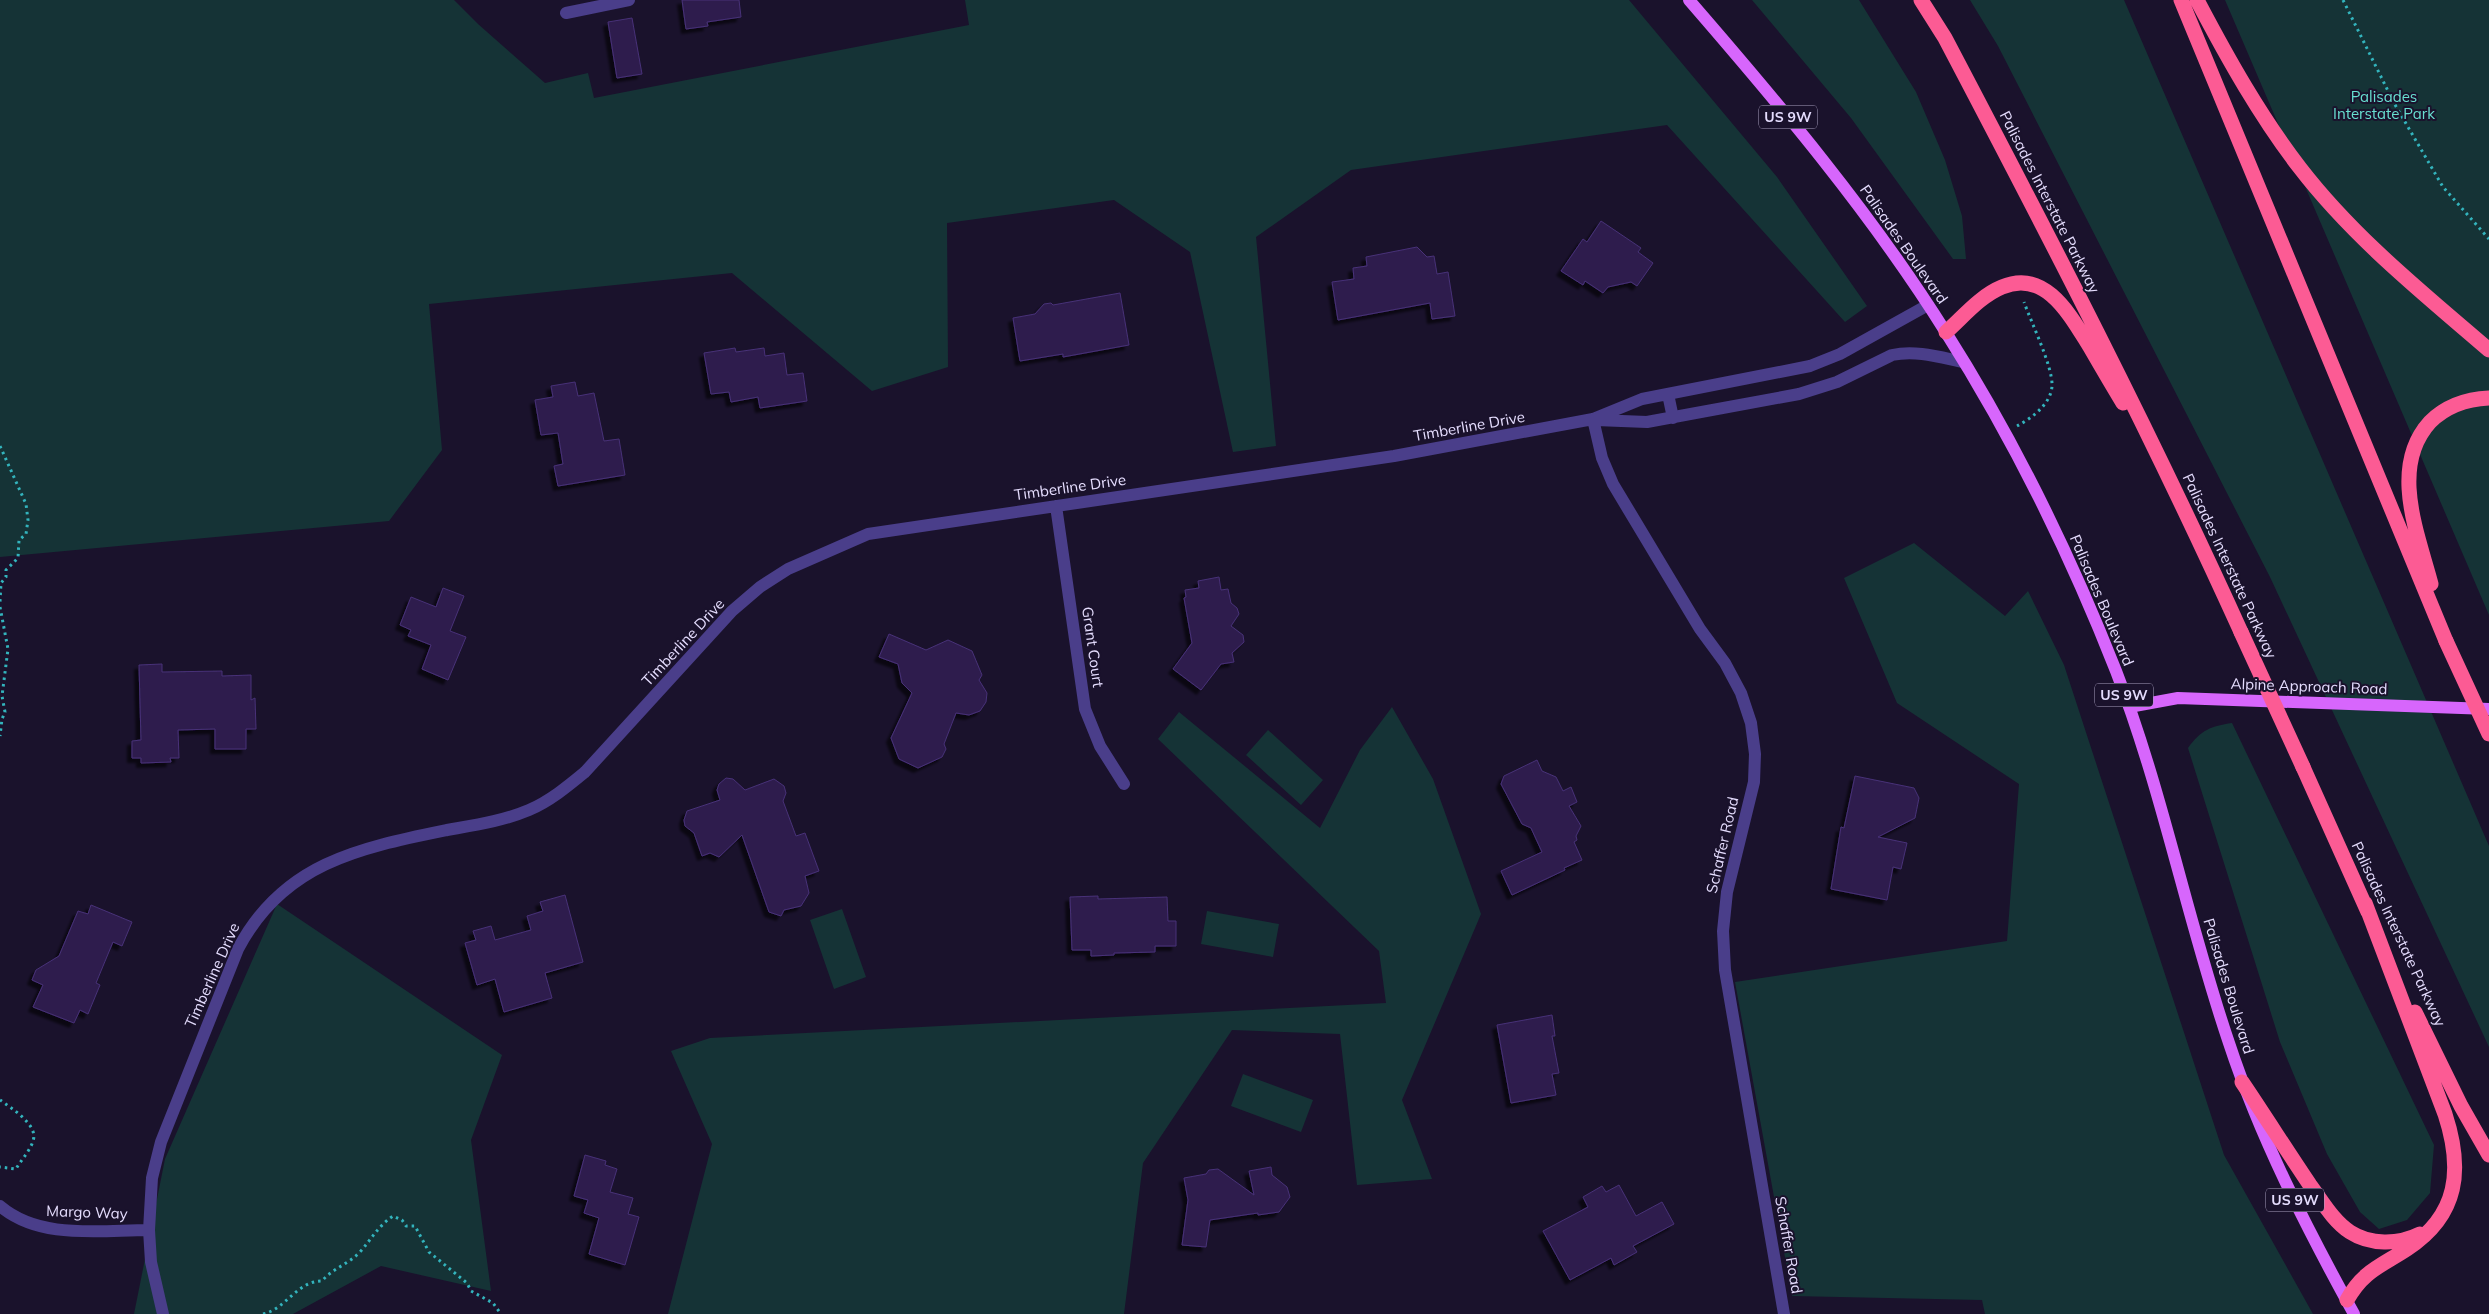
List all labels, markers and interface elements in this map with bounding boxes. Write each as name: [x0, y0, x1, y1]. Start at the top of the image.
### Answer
park label: Palisades Interstate Park: [2333, 87, 2435, 123]
road number: US 9W: [1759, 105, 1817, 128]
street label: Palisades Interstate Parkway: [1996, 108, 2104, 296]
street label: Palisades Boulevard: [1856, 181, 1952, 307]
street label: Timberline Drive: [1412, 407, 1526, 445]
street label: Timberline Drive: [1013, 470, 1127, 504]
street label: Palisades Interstate Parkway: [2179, 471, 2281, 662]
street label: Palisades Boulevard: [2066, 532, 2138, 668]
street label: Timberline Drive: [638, 594, 728, 690]
street label: Grant Court: [1078, 605, 1108, 689]
street label: Alpine Approach Road: [2230, 674, 2388, 698]
road number: US 9W: [2095, 684, 2153, 706]
street label: Schaffer Road: [1702, 795, 1742, 895]
street label: Palisades Interstate Parkway: [2348, 839, 2450, 1030]
street label: Palisades Boulevard: [2199, 916, 2259, 1056]
street label: Timberline Drive: [180, 920, 244, 1030]
road number: US 9W: [2266, 1188, 2324, 1212]
street label: Schaffer Road: [1771, 1195, 1807, 1295]
street label: Margo Way: [46, 1201, 128, 1223]

